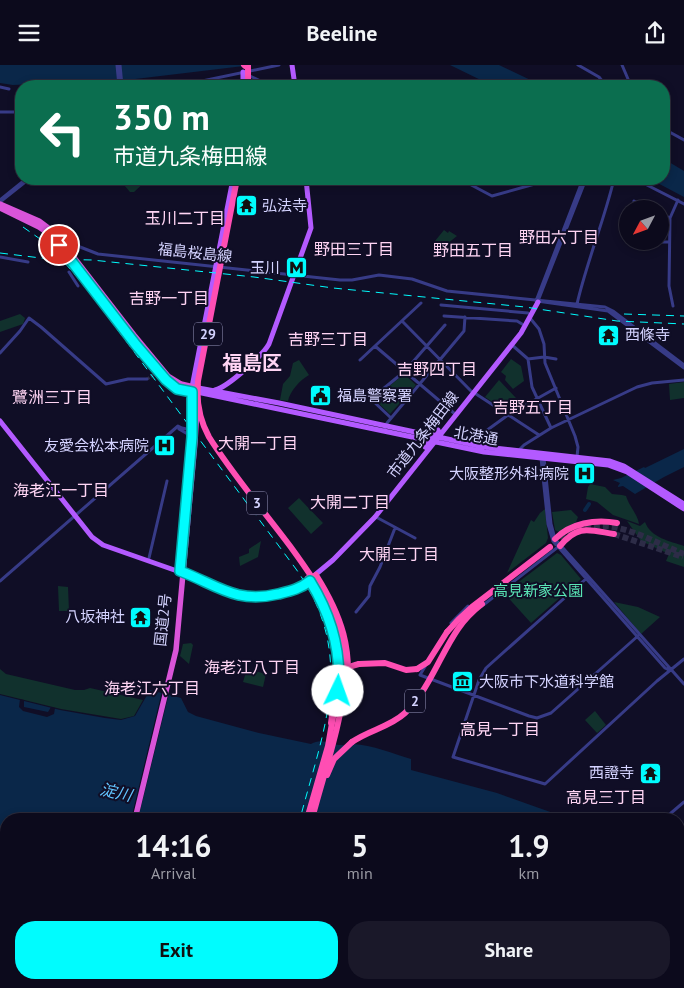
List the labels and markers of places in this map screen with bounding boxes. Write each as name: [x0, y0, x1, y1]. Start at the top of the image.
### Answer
temple icon: 弘法寺: [234, 194, 258, 218]
place label: 弘法寺: [262, 196, 307, 215]
pin: [38, 224, 80, 266]
metro station icon: 玉川: [284, 256, 308, 280]
place label: 玉川: [250, 258, 280, 277]
temple icon: 西條寺: [597, 323, 621, 347]
place label: 西條寺: [625, 325, 670, 344]
public building icon: 福島警察署: [309, 384, 333, 408]
place label: 福島警察署: [337, 386, 412, 405]
hospital icon: 友愛会松本病院: [153, 434, 177, 458]
place label: 友愛会松本病院: [44, 436, 149, 455]
hospital icon: 大阪整形外科病院: [573, 462, 597, 486]
place label: 大阪整形外科病院: [449, 464, 569, 483]
temple icon: 八坂神社: [129, 605, 153, 629]
place label: 八坂神社: [65, 607, 125, 626]
museum icon: 大阪市下水道科学館: [451, 670, 475, 694]
place label: 大阪市下水道科学館: [479, 672, 614, 691]
temple icon: 西證寺: [638, 761, 662, 785]
place label: 西證寺: [589, 763, 634, 782]

